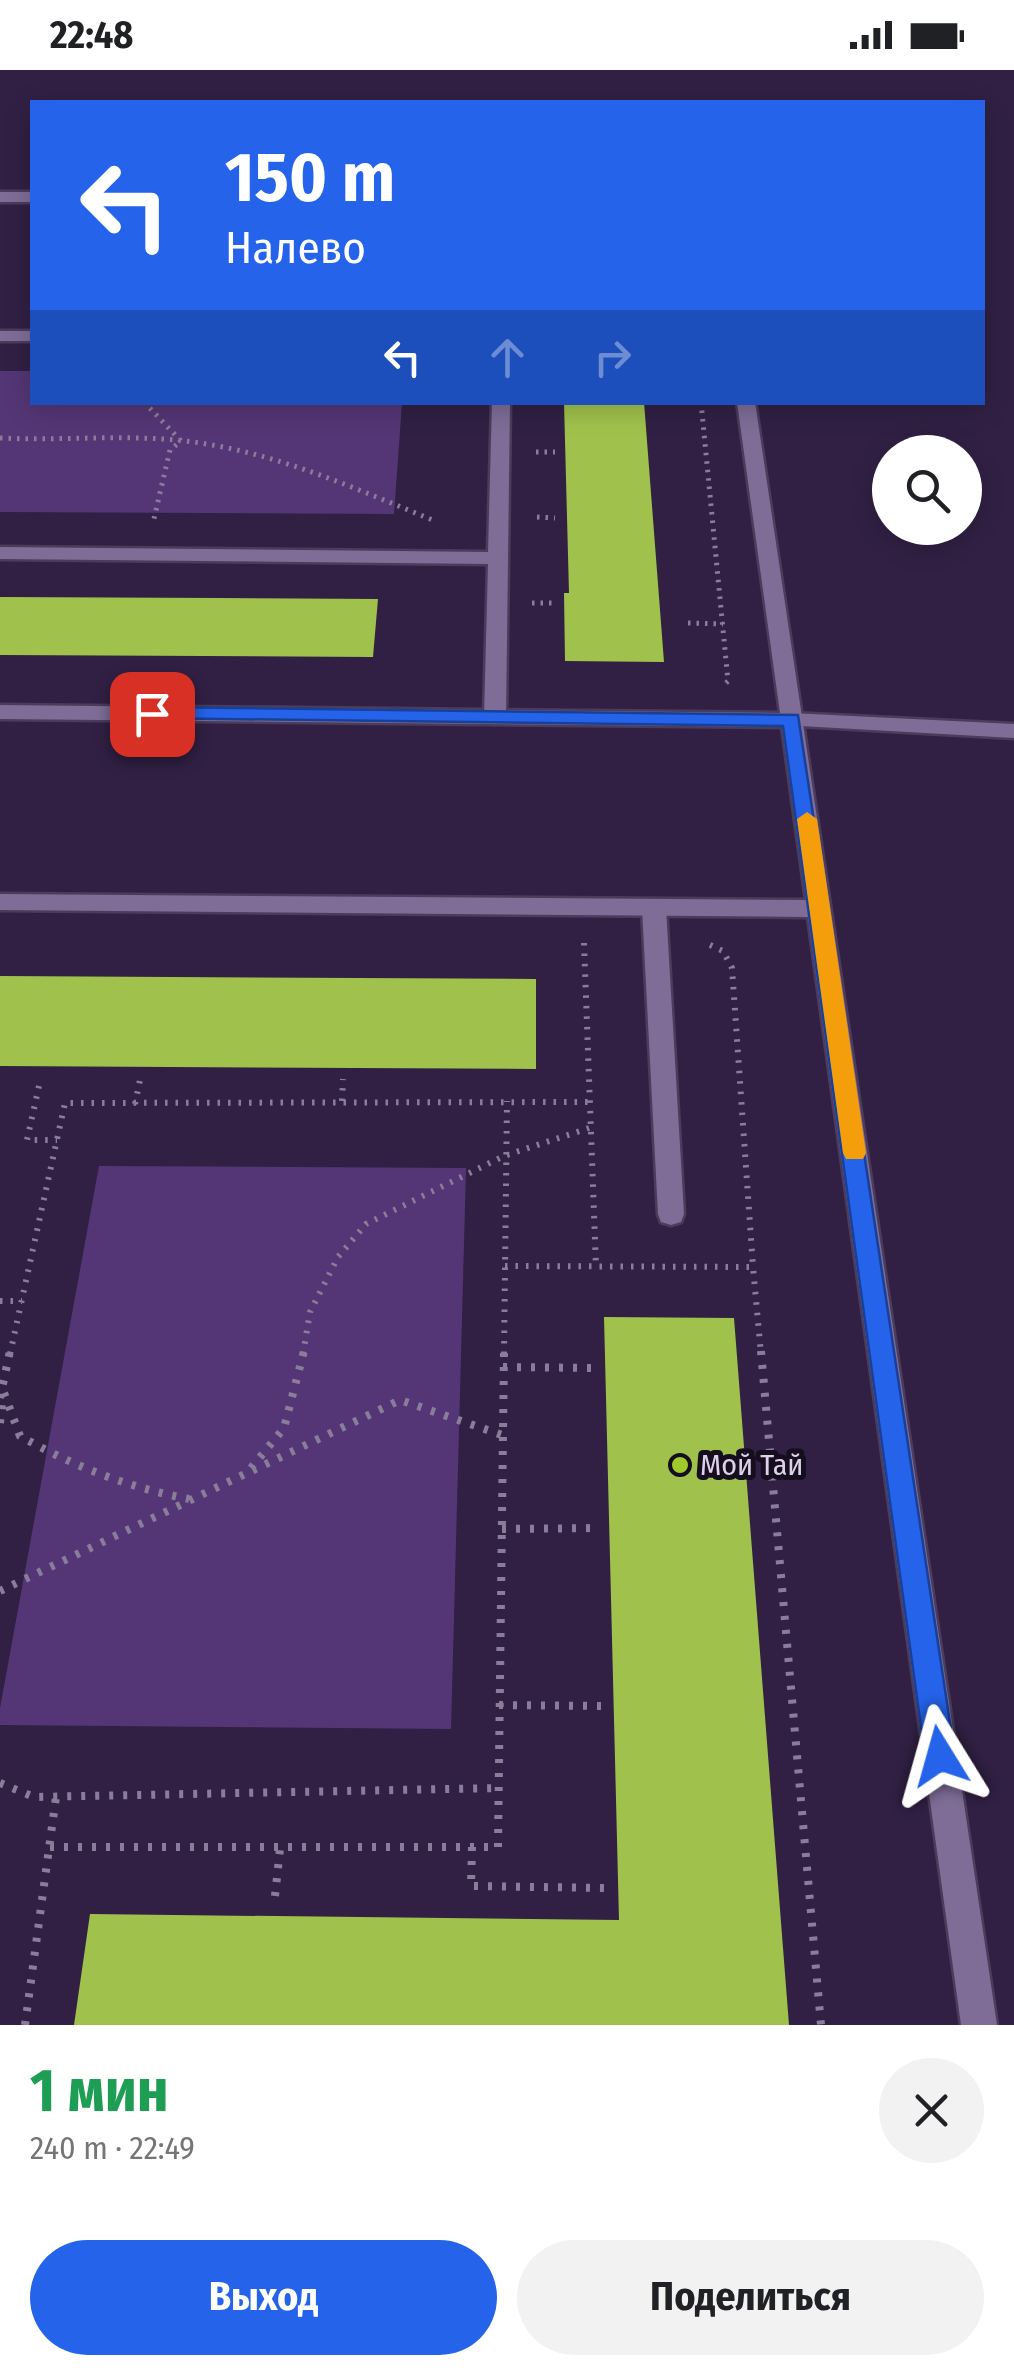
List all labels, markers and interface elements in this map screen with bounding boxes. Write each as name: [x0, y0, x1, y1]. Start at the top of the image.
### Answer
text: 22:48: [50, 12, 133, 58]
text: 150 m: [225, 136, 395, 220]
icon: left: [60, 140, 190, 270]
text: Налево: [225, 221, 366, 275]
icon: left: [375, 330, 430, 385]
icon: ahead: [480, 330, 535, 385]
icon: right: [585, 330, 640, 385]
map controls: [872, 435, 982, 545]
button: search: [872, 435, 982, 545]
pin: [110, 672, 195, 757]
icon: arrive: [125, 687, 180, 742]
place label: Мой Тай: [700, 1447, 803, 1483]
marker: Мой Тай: [669, 1454, 691, 1476]
position arrow: [888, 1704, 992, 1808]
text: 1 мин: [30, 2055, 169, 2127]
button: close: [879, 2058, 984, 2163]
text: 240 m · 22:49: [30, 2129, 195, 2167]
button: Выход: [30, 2240, 497, 2355]
button: Поделиться: [517, 2240, 984, 2355]

